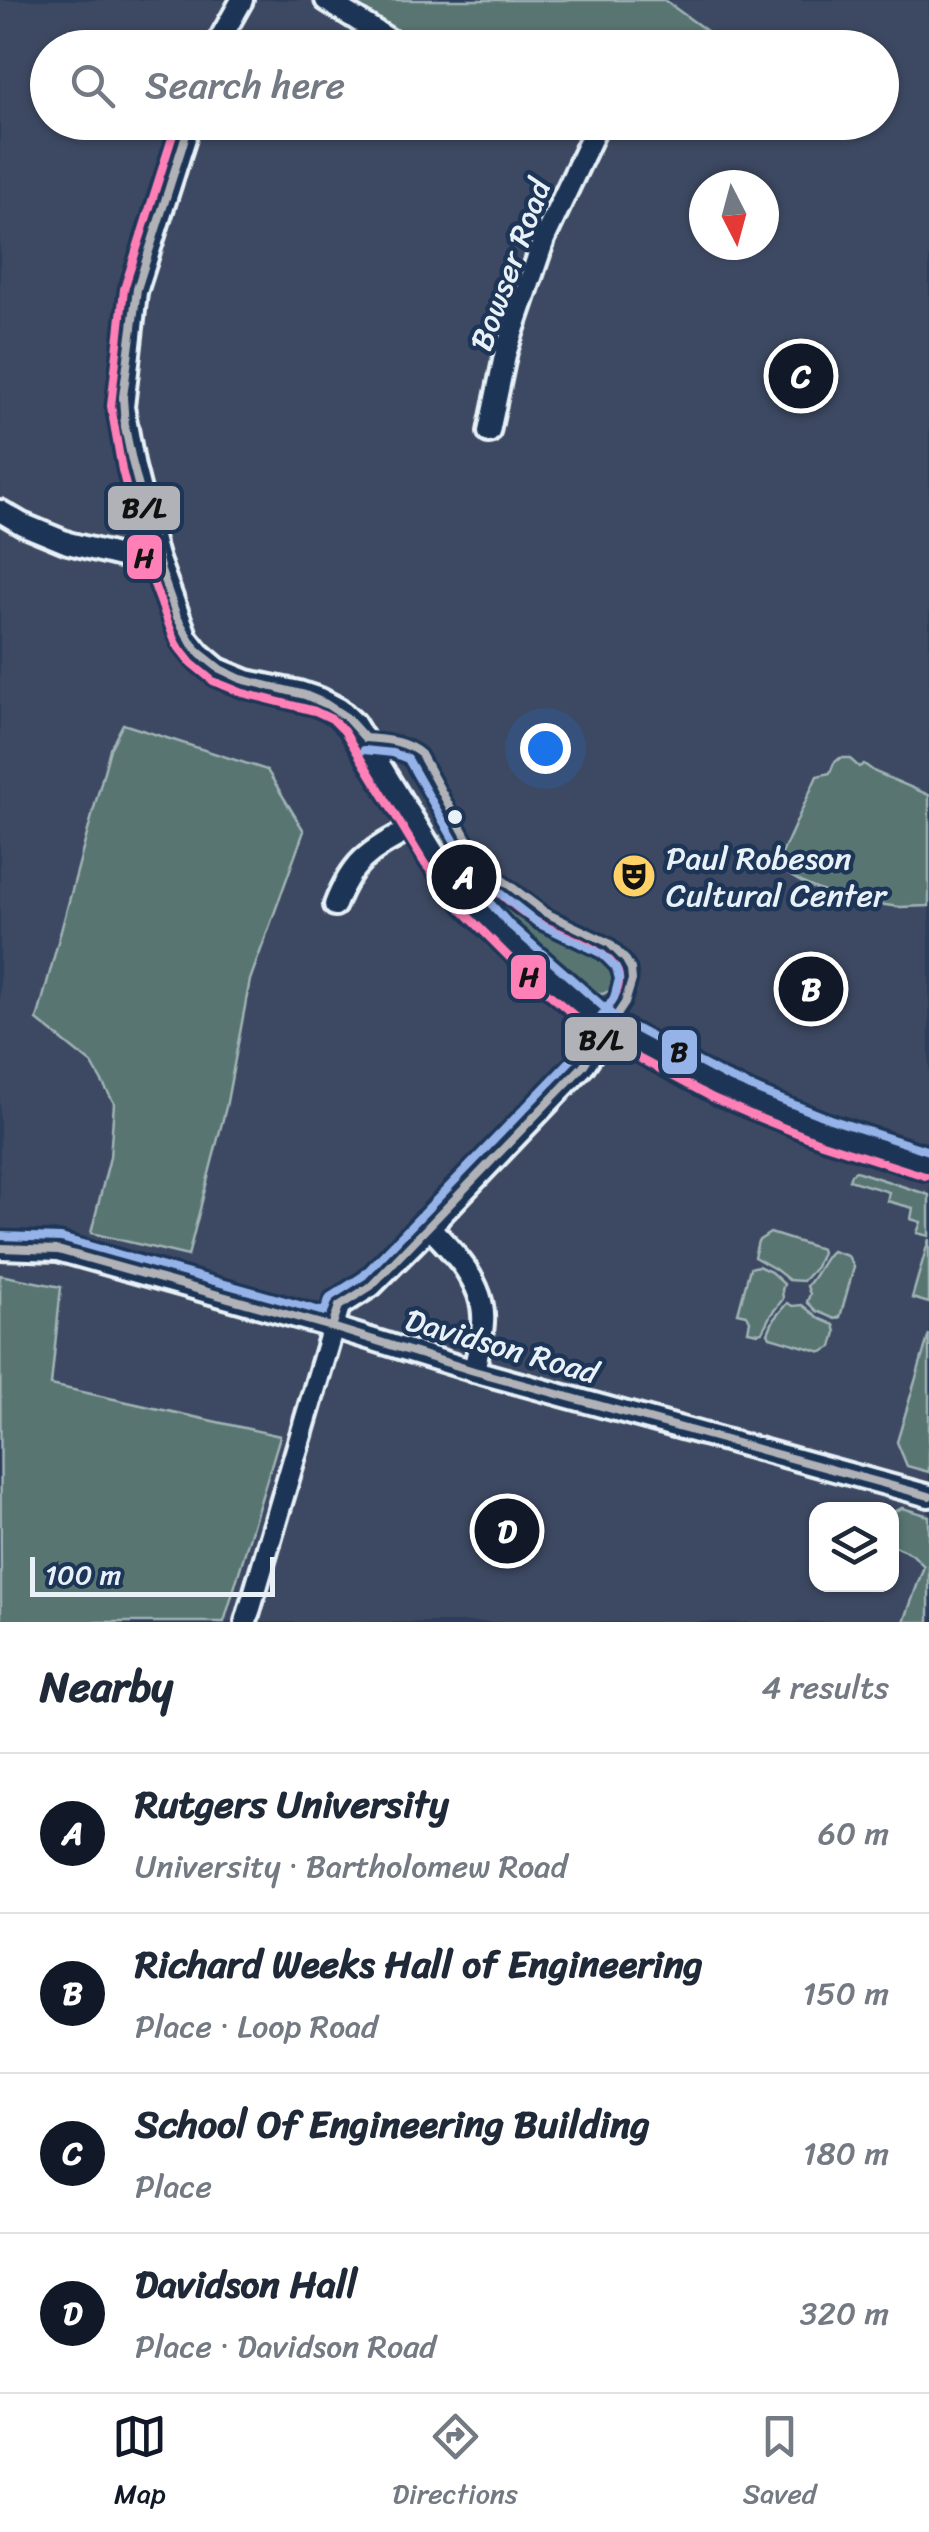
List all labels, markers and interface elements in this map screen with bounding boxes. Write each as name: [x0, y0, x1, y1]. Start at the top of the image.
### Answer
search box: [30, 30, 899, 140]
text: Search here: [145, 52, 345, 119]
icon: search: [65, 58, 120, 113]
street label: Bowser Road: [453, 169, 569, 359]
north arrow: [689, 170, 779, 260]
pin: C: [768, 338, 834, 414]
text: B/L: [122, 483, 167, 532]
line badge: B/L: [106, 484, 182, 532]
line badge: H: [125, 533, 164, 581]
text: H: [134, 533, 155, 582]
your location: [520, 723, 571, 774]
unlabelled marker: [445, 807, 465, 827]
place label: Paul Robeson Cultural Center: [666, 830, 888, 924]
pin: A: [432, 840, 496, 914]
theatre icon: Paul Robeson Cultural Center: [611, 853, 657, 899]
text: H: [519, 952, 540, 1001]
pin: B: [778, 952, 844, 1026]
line badge: H: [509, 953, 548, 1001]
line badge: B/L: [563, 1015, 639, 1063]
text: B/L: [579, 1015, 624, 1064]
text: B: [670, 1027, 688, 1076]
line badge: B: [660, 1028, 699, 1076]
street label: Davidson Road: [398, 1292, 607, 1402]
pin: D: [474, 1494, 540, 1568]
map controls: [809, 1502, 899, 1592]
button: layers: [809, 1502, 899, 1592]
text: 100 m: [45, 1550, 121, 1599]
scale bar: [30, 1552, 275, 1596]
text: Nearby: [40, 1650, 173, 1724]
text: 4 results: [761, 1659, 889, 1716]
text: Rutgers University: [135, 1771, 449, 1838]
text: A: [62, 1805, 83, 1862]
text: 60 m: [818, 1805, 889, 1862]
text: University · Bartholomew Road: [135, 1838, 567, 1895]
text: Richard Weeks Hall of Engineering: [135, 1931, 703, 1998]
text: B: [62, 1965, 83, 2022]
text: 150 m: [803, 1965, 889, 2022]
text: Place · Loop Road: [135, 1998, 378, 2055]
text: School Of Engineering Building: [135, 2091, 650, 2158]
text: C: [63, 2125, 82, 2182]
text: 180 m: [803, 2125, 889, 2182]
text: Place: [135, 2158, 212, 2215]
text: Davidson Hall: [135, 2251, 357, 2318]
text: D: [63, 2285, 82, 2342]
text: 320 m: [800, 2285, 889, 2342]
text: Place · Davidson Road: [135, 2318, 436, 2375]
tab: Map: [112, 2409, 167, 2518]
tab: Directions: [392, 2409, 518, 2518]
tab: Saved: [743, 2409, 817, 2518]

